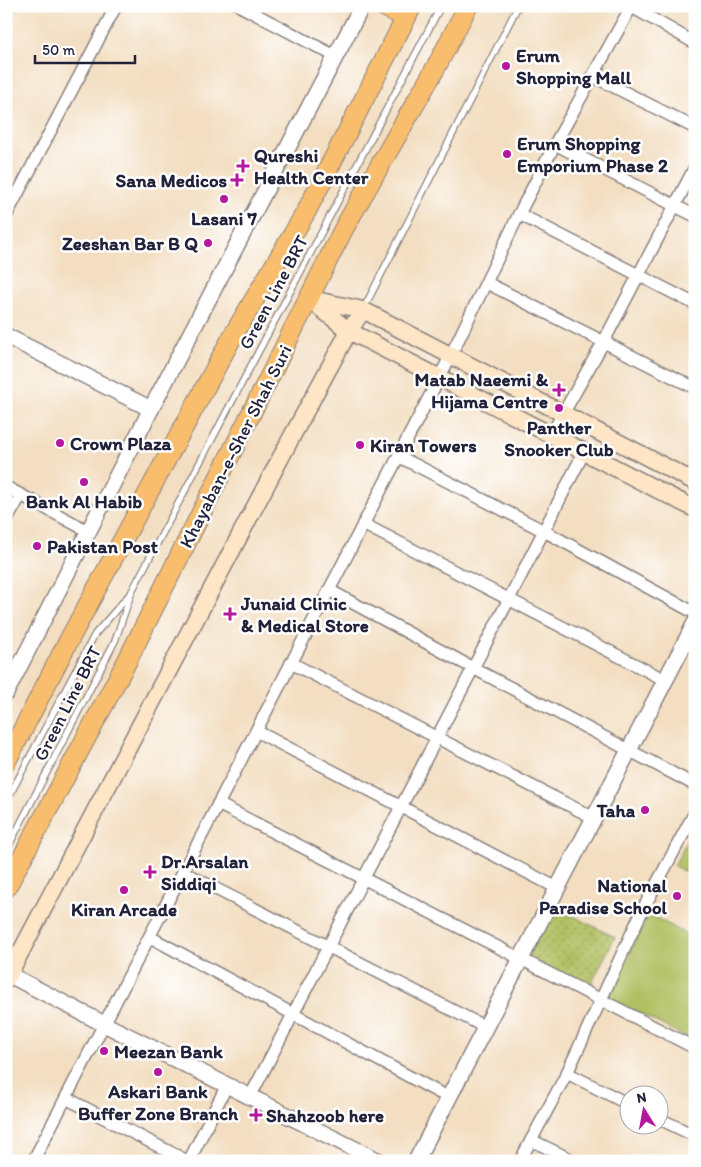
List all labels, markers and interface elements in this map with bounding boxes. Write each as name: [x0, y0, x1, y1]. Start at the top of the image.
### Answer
scale bar: [35, 32, 135, 64]
text: 50 m: [42, 41, 75, 59]
place label: Erum Shopping Mall: [516, 44, 632, 89]
marker: Erum Shopping Mall: [500, 60, 512, 72]
place label: Erum Shopping Emporium Phase 2: [517, 132, 668, 177]
place label: Qureshi Health Center: [254, 144, 369, 189]
marker: Erum Shopping Emporium Phase 2: [501, 148, 513, 160]
marker: Qureshi Health Center: [236, 159, 250, 173]
place label: Sana Medicos: [116, 169, 228, 192]
marker: Sana Medicos: [231, 174, 243, 186]
marker: Lasani 7: [218, 193, 230, 205]
place label: Lasani 7: [191, 207, 258, 230]
street label: Green Line BRT: [234, 231, 313, 353]
place label: Zeeshan Bar B Q: [62, 232, 198, 255]
marker: Zeeshan Bar B Q: [202, 237, 214, 249]
street label: Khayaban-e-Sher Shah Suri: [174, 341, 297, 552]
place label: Matab Naeemi & Hijama Centre: [414, 368, 549, 413]
marker: Matab Naeemi & Hijama Centre: [552, 383, 566, 397]
marker: Panther Snooker Club: [553, 402, 565, 414]
place label: Panther Snooker Club: [504, 416, 614, 461]
place label: Crown Plaza: [70, 432, 172, 455]
place label: Kiran Towers: [370, 434, 477, 457]
marker: Crown Plaza: [54, 437, 66, 449]
marker: Kiran Towers: [354, 439, 366, 451]
marker: Bank Al Habib: [78, 476, 90, 488]
place label: Bank Al Habib: [26, 490, 142, 513]
place label: Pakistan Post: [47, 535, 158, 558]
marker: Pakistan Post: [31, 540, 43, 552]
place label: Junaid Clinic & Medical Store: [240, 592, 369, 637]
marker: Junaid Clinic & Medical Store: [223, 607, 237, 621]
street label: Green Line BRT: [29, 641, 107, 765]
place label: Taha: [596, 799, 636, 822]
marker: Taha: [639, 804, 651, 816]
place label: Dr.Arsalan Siddiqi: [161, 850, 249, 895]
marker: Dr.Arsalan Siddiqi: [143, 865, 157, 879]
place label: National Paradise School: [539, 874, 668, 919]
marker: Kiran Arcade: [118, 884, 130, 896]
marker: National Paradise School: [671, 890, 683, 902]
place label: Kiran Arcade: [71, 898, 177, 921]
place label: Meezan Bank: [114, 1040, 223, 1063]
marker: Meezan Bank: [98, 1045, 110, 1057]
marker: Askari Bank Buffer Zone Branch: [152, 1066, 164, 1078]
place label: Askari Bank Buffer Zone Branch: [78, 1080, 239, 1125]
north arrow: [618, 1084, 668, 1134]
text: N: [635, 1088, 648, 1107]
place label: Shahzoob here: [266, 1104, 384, 1127]
marker: Shahzoob here: [250, 1109, 262, 1121]

